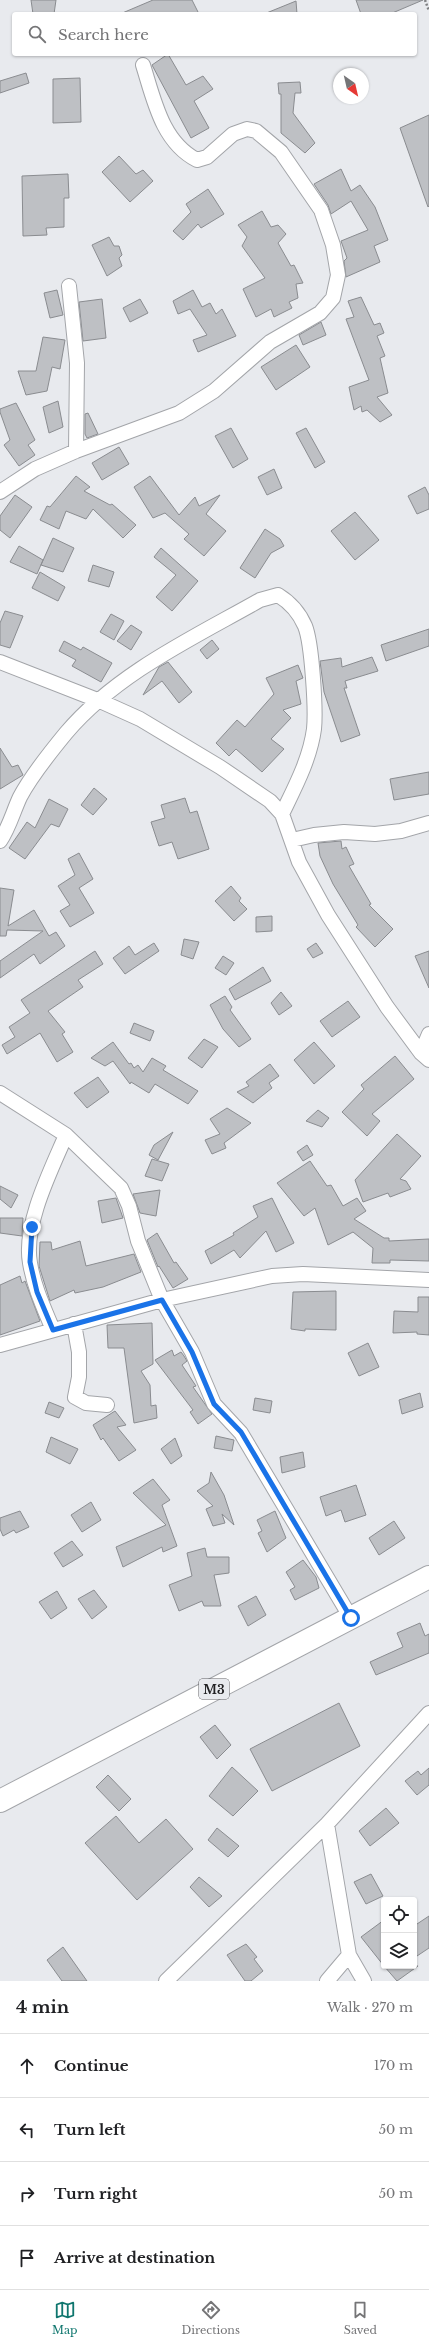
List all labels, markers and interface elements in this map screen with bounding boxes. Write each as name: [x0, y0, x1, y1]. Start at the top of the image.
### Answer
search box: [12, 12, 417, 56]
icon: search: [26, 23, 48, 45]
text: Search here: [58, 25, 149, 44]
north arrow: [333, 68, 369, 104]
route end: [23, 1218, 41, 1236]
route start: [342, 1609, 360, 1627]
road number: M3: [199, 1679, 229, 1699]
map controls: [381, 1897, 417, 1969]
button: locate: [381, 1897, 417, 1933]
button: layers: [381, 1933, 417, 1969]
text: 4 min: [16, 1997, 69, 2018]
text: Walk · 270 m: [327, 1999, 413, 2016]
icon: ahead: [16, 2055, 38, 2077]
text: Continue: [54, 2056, 129, 2075]
text: 170 m: [374, 2057, 413, 2074]
icon: left: [16, 2119, 38, 2141]
text: Turn left: [54, 2120, 125, 2139]
text: 50 m: [379, 2121, 413, 2138]
icon: right: [16, 2183, 38, 2205]
text: Turn right: [54, 2184, 137, 2203]
text: 50 m: [379, 2185, 413, 2202]
icon: arrive: [16, 2247, 38, 2269]
text: Arrive at destination: [54, 2248, 215, 2267]
tab: Map: [52, 2299, 78, 2337]
tab: Directions: [181, 2299, 240, 2337]
tab: Saved: [344, 2299, 377, 2337]

